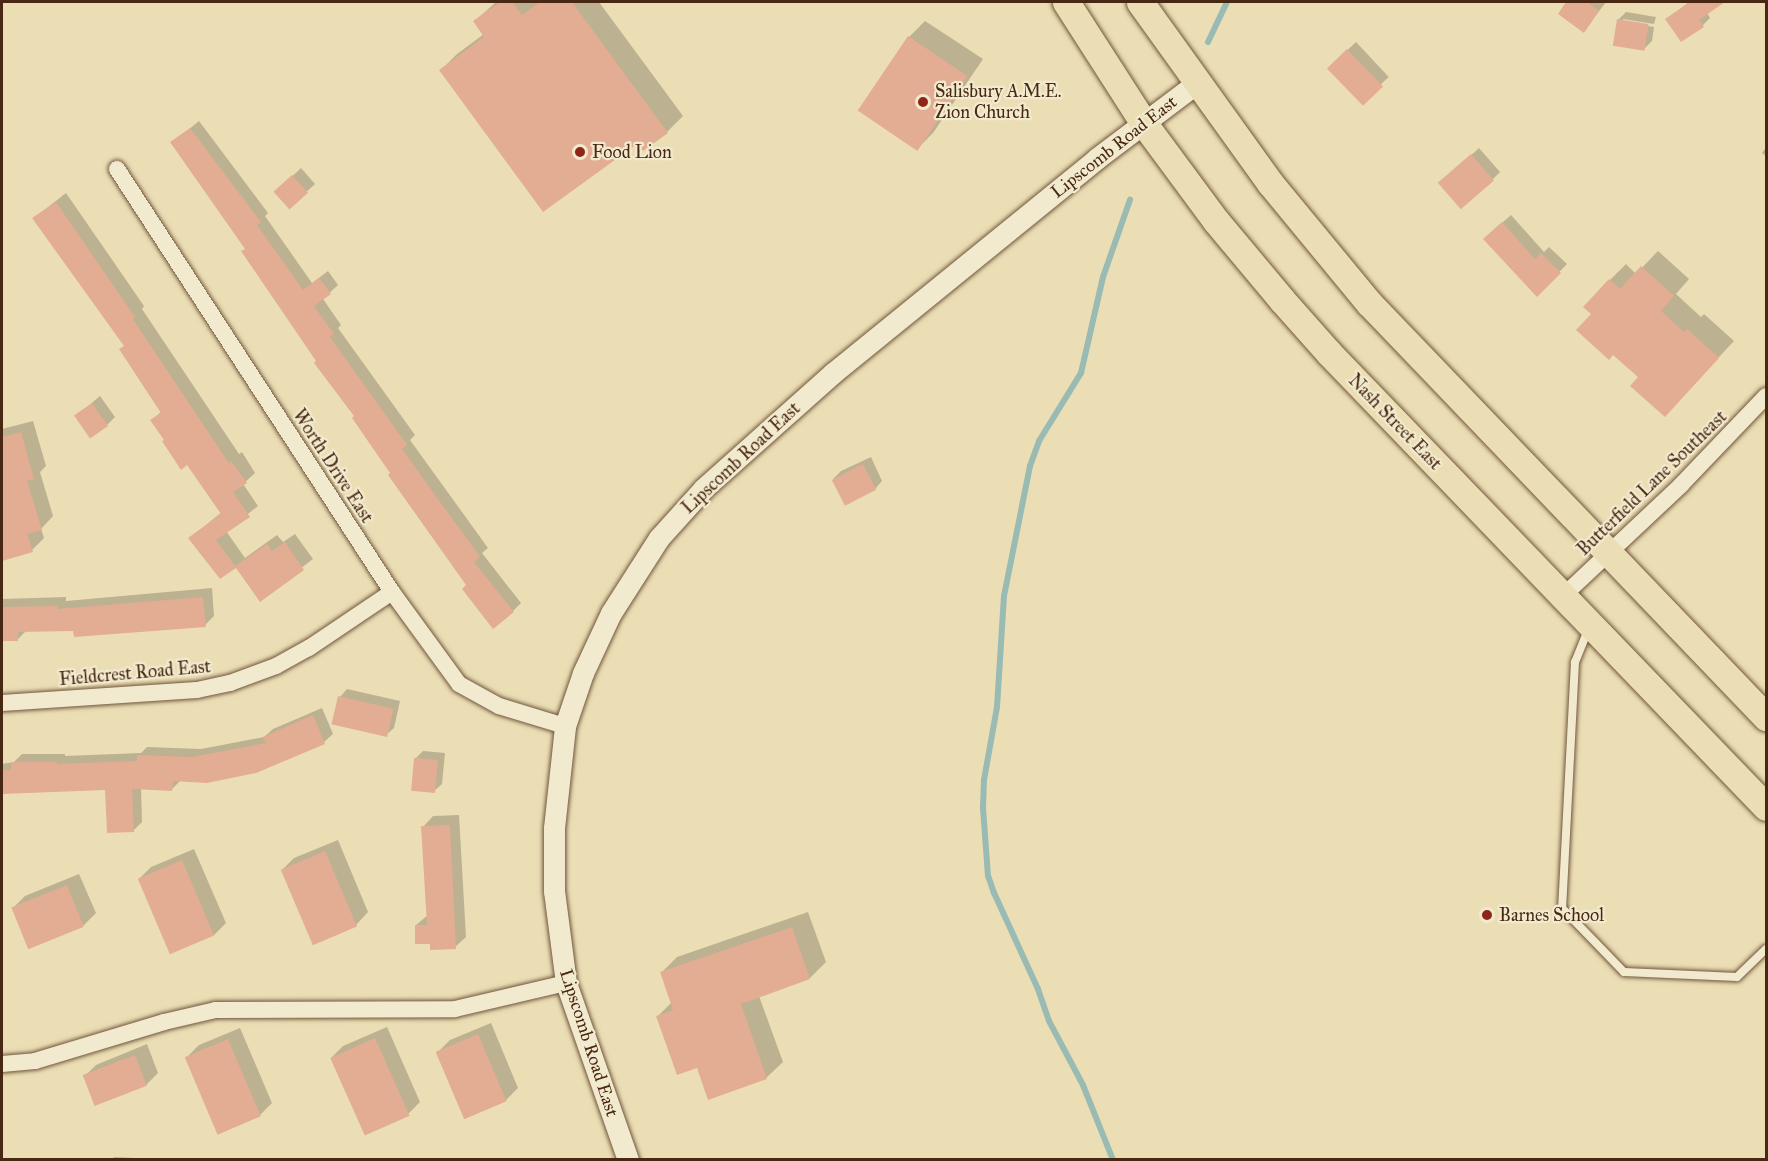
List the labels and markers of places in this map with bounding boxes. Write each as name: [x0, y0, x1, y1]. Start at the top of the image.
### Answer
place label: Salisbury A.M.E. Zion Church: [935, 81, 1061, 124]
marker: Salisbury A.M.E. Zion Church: [916, 95, 930, 109]
place label: Food Lion: [592, 141, 672, 163]
marker: Food Lion: [573, 145, 587, 159]
place label: Barnes School: [1499, 904, 1604, 926]
marker: Barnes School: [1480, 908, 1494, 922]

